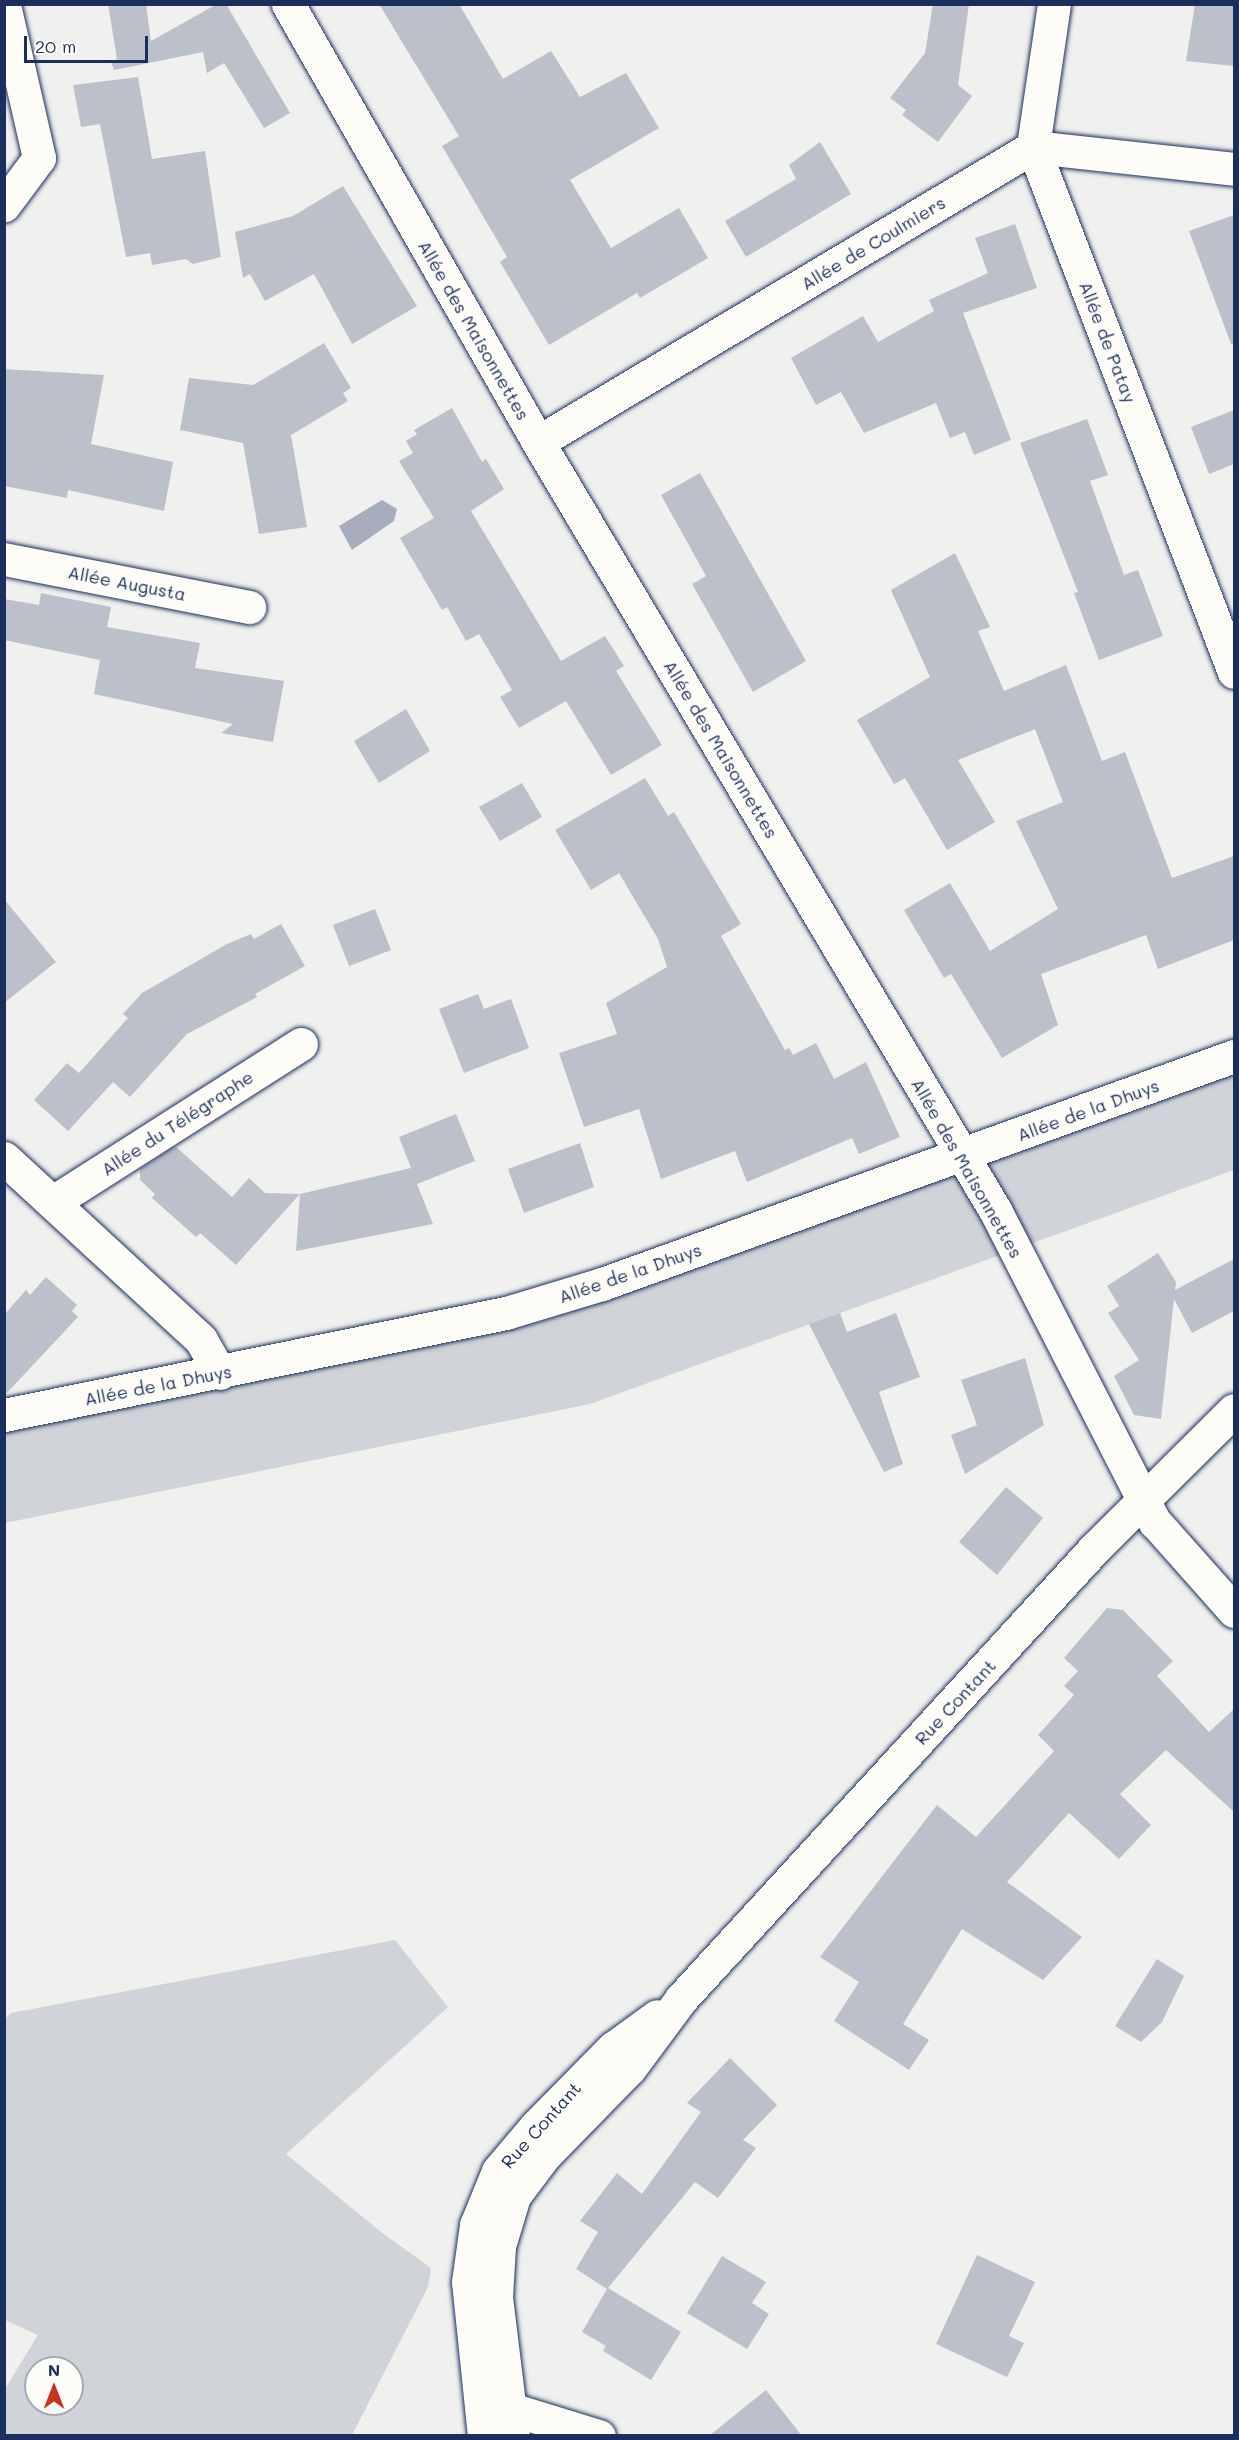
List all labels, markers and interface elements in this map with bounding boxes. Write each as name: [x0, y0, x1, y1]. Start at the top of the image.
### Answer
scale bar: [27, 24, 152, 62]
text: 20 m: [35, 34, 76, 58]
street label: Allée de Coulmiers: [797, 191, 949, 295]
street label: Allée des Maisonnettes: [414, 236, 534, 424]
street label: Allée de Patay: [1075, 278, 1141, 406]
street label: Allée Augusta: [66, 561, 188, 605]
street label: Allée des Maisonnettes: [659, 656, 783, 842]
street label: Allée du Télégraphe: [97, 1066, 257, 1180]
street label: Allée des Maisonnettes: [907, 1074, 1027, 1262]
street label: Allée de la Dhuys: [1014, 1074, 1162, 1146]
street label: Allée de la Dhuys: [556, 1238, 704, 1308]
street label: Allée de la Dhuys: [82, 1360, 234, 1410]
street label: Rue Contant: [910, 1655, 1000, 1749]
street label: Rue Contant: [497, 2077, 585, 2173]
north arrow: [24, 2356, 84, 2416]
text: N: [48, 2359, 60, 2380]

